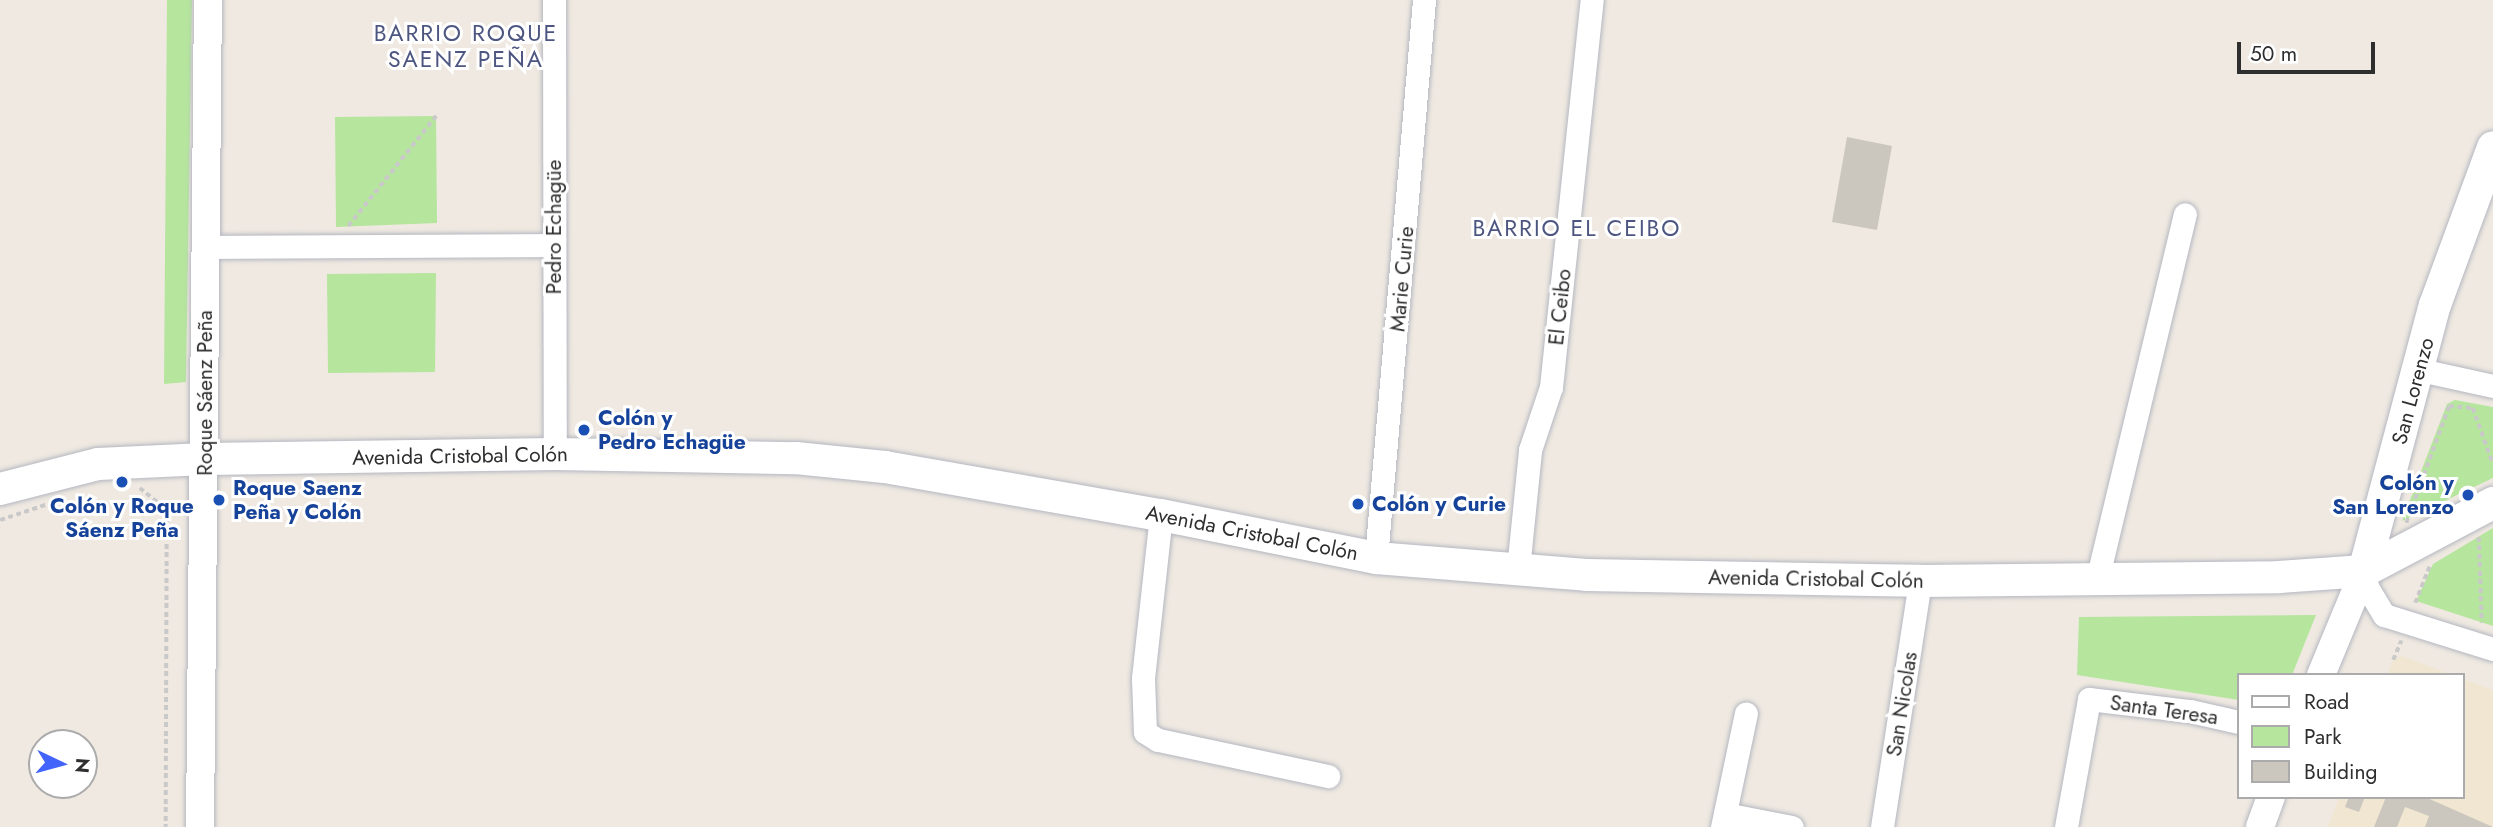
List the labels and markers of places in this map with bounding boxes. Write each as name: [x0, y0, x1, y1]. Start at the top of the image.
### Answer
place label: Colón y Pedro Echagüe: [598, 405, 746, 455]
marker: Colón y Pedro Echagüe: [576, 422, 592, 438]
place label: Colón y San Lorenzo: [2332, 470, 2454, 520]
marker: Colón y Roque Sáenz Peña: [114, 474, 130, 490]
place label: Roque Saenz Peña y Colón: [233, 475, 362, 525]
marker: Colón y San Lorenzo: [2460, 487, 2476, 503]
place label: Colón y Curie: [1372, 491, 1506, 517]
marker: Roque Saenz Peña y Colón: [211, 492, 227, 508]
place label: Colón y Roque Sáenz Peña: [50, 493, 194, 543]
marker: Colón y Curie: [1350, 496, 1366, 512]

